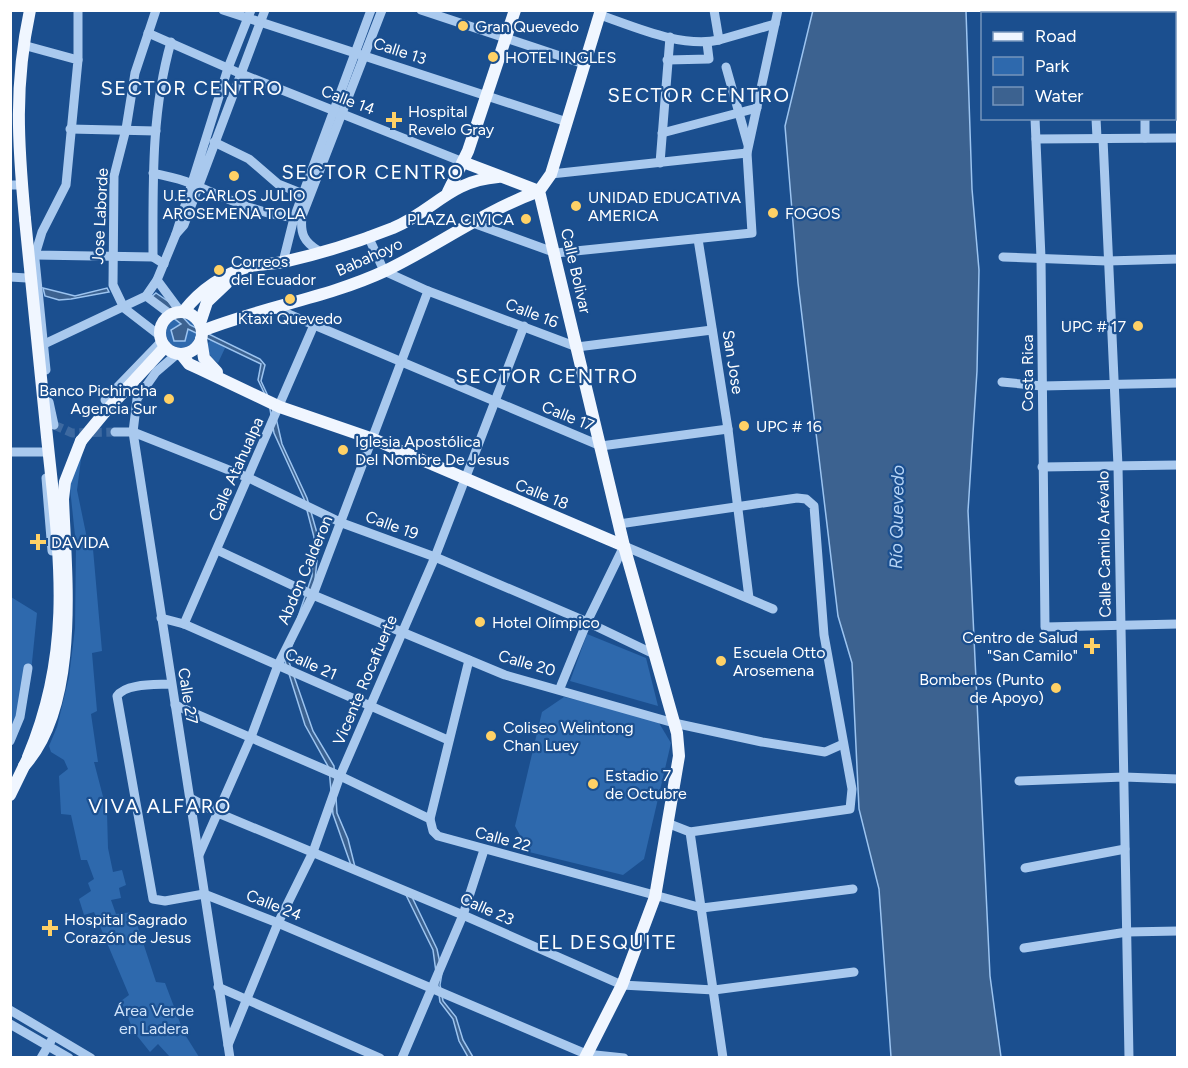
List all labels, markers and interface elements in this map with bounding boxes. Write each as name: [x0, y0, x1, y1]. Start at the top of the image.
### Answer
legend: [981, 12, 1176, 120]
place label: Gran Quevedo: [475, 17, 579, 36]
marker: Gran Quevedo: [456, 19, 470, 33]
text: Road: [1035, 25, 1076, 47]
street label: Calle 13: [371, 34, 429, 68]
place label: HOTEL INGLES: [505, 48, 617, 67]
marker: HOTEL INGLES: [486, 50, 500, 64]
text: Park: [1035, 55, 1070, 77]
district label: SECTOR CENTRO: [101, 76, 283, 100]
street label: Calle 14: [318, 81, 378, 119]
district label: SECTOR CENTRO: [608, 83, 790, 107]
text: Water: [1035, 85, 1083, 107]
place label: Hospital Revelo Gray: [408, 102, 495, 139]
marker: Hospital Revelo Gray: [385, 111, 403, 129]
district label: SECTOR CENTRO: [282, 160, 464, 184]
street label: Jose Laborde: [88, 167, 112, 265]
marker: U.E. CARLOS JULIO AROSEMENA TOLA: [227, 169, 241, 183]
place label: U.E. CARLOS JULIO AROSEMENA TOLA: [162, 186, 306, 223]
place label: UNIDAD EDUCATIVA AMERICA: [588, 188, 741, 225]
marker: UNIDAD EDUCATIVA AMERICA: [569, 199, 583, 213]
place label: FOGOS: [785, 204, 841, 223]
marker: FOGOS: [766, 206, 780, 220]
place label: PLAZA CIVICA: [407, 210, 514, 229]
marker: PLAZA CIVICA: [519, 212, 533, 226]
street label: Calle Bolivar: [557, 226, 595, 316]
street label: Babahoyo: [333, 234, 405, 280]
place label: Correos del Ecuador: [231, 252, 316, 289]
marker: Correos del Ecuador: [212, 263, 226, 277]
marker: Ktaxi Quevedo: [283, 292, 297, 306]
street label: Calle 16: [503, 294, 561, 332]
place label: Ktaxi Quevedo: [238, 309, 342, 328]
place label: UPC # 17: [1061, 317, 1126, 336]
marker: UPC # 17: [1131, 319, 1145, 333]
street label: San Jose: [719, 329, 747, 396]
street label: Costa Rica: [1018, 335, 1037, 411]
district label: SECTOR CENTRO: [456, 364, 638, 388]
place label: Banco Pichincha Agencia Sur: [39, 381, 158, 418]
marker: Banco Pichincha Agencia Sur: [162, 392, 176, 406]
street label: Calle 17: [539, 397, 597, 435]
street label: Calle Atahualpa: [205, 414, 267, 524]
place label: UPC # 16: [756, 417, 822, 436]
marker: UPC # 16: [737, 419, 751, 433]
place label: Iglesia Apostólica Del Nombre De Jesus: [355, 432, 509, 469]
marker: Iglesia Apostólica Del Nombre De Jesus: [336, 443, 350, 457]
water label: Río Quevedo: [885, 465, 909, 569]
street label: Calle Camilo Arévalo: [1093, 470, 1115, 618]
street label: Calle 18: [513, 475, 571, 513]
street label: Calle 19: [363, 507, 421, 543]
street label: Abdon Calderon: [273, 513, 337, 627]
marker: DAVIDA: [29, 533, 47, 551]
place label: DAVIDA: [51, 533, 110, 552]
street label: Vicente Rocafuerte: [329, 612, 401, 748]
place label: Hotel Olímpico: [492, 613, 600, 632]
marker: Hotel Olímpico: [473, 615, 487, 629]
place label: Centro de Salud "San Camilo": [962, 628, 1078, 665]
marker: Centro de Salud "San Camilo": [1083, 637, 1101, 655]
place label: Escuela Otto Arosemena: [733, 643, 826, 680]
street label: Calle 21: [282, 644, 340, 684]
street label: Calle 20: [496, 646, 558, 680]
marker: Escuela Otto Arosemena: [714, 654, 728, 668]
street label: Calle 27: [174, 666, 202, 726]
place label: Bomberos (Punto de Apoyo): [919, 670, 1044, 707]
marker: Bomberos (Punto de Apoyo): [1049, 681, 1063, 695]
place label: Coliseo Welintong Chan Luey: [503, 718, 634, 755]
marker: Coliseo Welintong Chan Luey: [484, 729, 498, 743]
place label: Estadio 7 de Octubre: [605, 766, 687, 803]
marker: Estadio 7 de Octubre: [586, 777, 600, 791]
district label: VIVA ALFARO: [88, 794, 232, 818]
street label: Calle 22: [473, 822, 533, 856]
street label: Calle 24: [243, 885, 305, 925]
street label: Calle 23: [457, 889, 517, 929]
place label: Hospital Sagrado Corazón de Jesus: [64, 910, 191, 947]
marker: Hospital Sagrado Corazón de Jesus: [41, 919, 59, 937]
district label: EL DESQUITE: [538, 930, 678, 954]
park label: Área Verde en Ladera: [114, 1001, 194, 1038]

